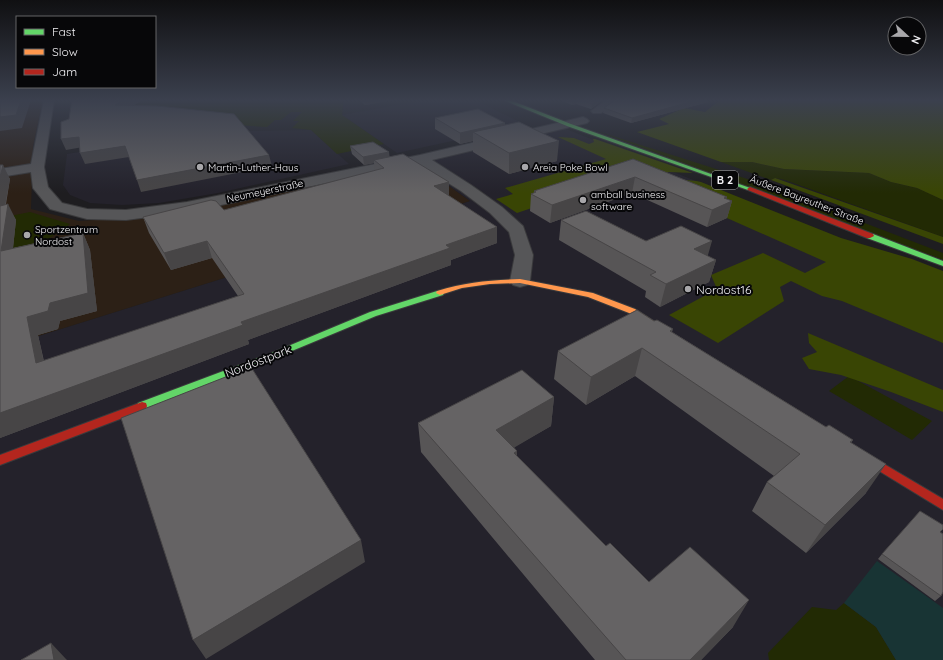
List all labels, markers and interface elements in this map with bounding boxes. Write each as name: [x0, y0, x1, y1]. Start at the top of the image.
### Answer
legend: [16, 16, 156, 88]
north arrow: [887, 16, 927, 56]
text: Fast: [52, 24, 76, 39]
text: N: [908, 33, 924, 46]
text: Slow: [52, 44, 78, 59]
text: Jam: [52, 64, 77, 79]
place label: Martin-Luther-Haus: [208, 161, 299, 174]
place label: Areia Poke Bowl: [533, 161, 607, 174]
marker: Martin-Luther-Haus: [195, 162, 205, 172]
marker: Areia Poke Bowl: [520, 162, 530, 172]
road number: B 2: [712, 171, 738, 189]
street label: Äußere Bayreuther Straße: [748, 172, 866, 228]
street label: Neumeyerstraße: [225, 176, 305, 205]
place label: amball business software: [591, 188, 665, 213]
marker: amball business software: [578, 195, 588, 205]
place label: Sportzentrum Nordost: [35, 223, 98, 248]
marker: Sportzentrum Nordost: [22, 230, 32, 240]
place label: Nordost16: [696, 282, 752, 297]
marker: Nordost16: [683, 284, 693, 294]
street label: Nordostpark: [223, 341, 293, 381]

